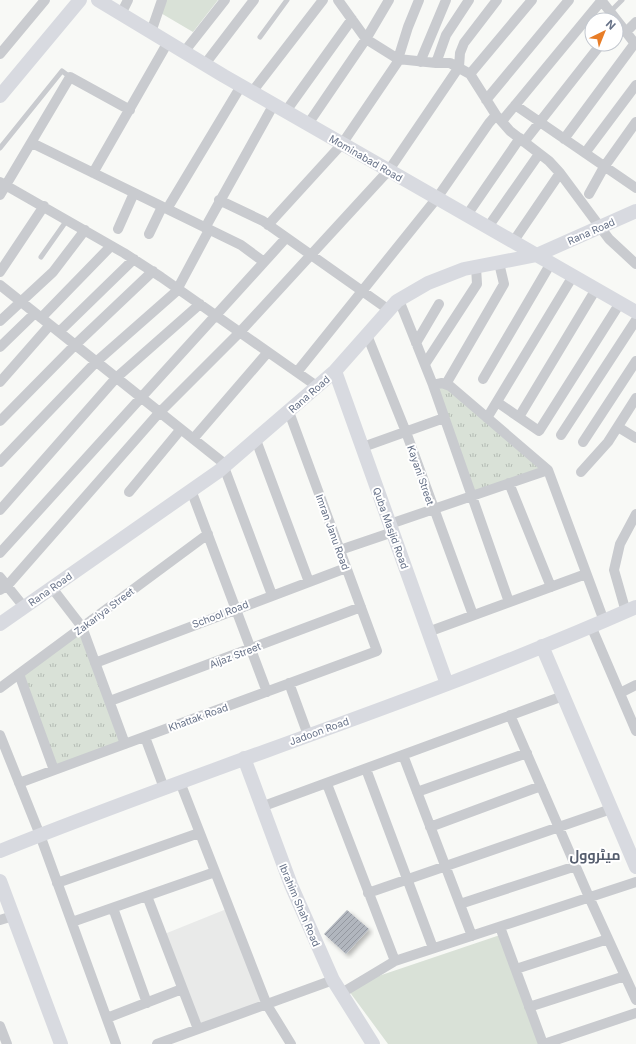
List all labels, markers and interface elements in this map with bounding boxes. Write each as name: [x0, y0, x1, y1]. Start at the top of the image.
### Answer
north arrow: [584, 12, 624, 52]
text: N: [603, 17, 619, 33]
street label: Mominabad Road: [327, 132, 405, 184]
street label: Rana Road: [566, 215, 616, 247]
street label: Rana Road: [286, 373, 332, 415]
street label: Kayani Street: [405, 443, 437, 507]
street label: Quba Masjid Road: [371, 486, 411, 570]
street label: Imran Janu Road: [314, 493, 352, 571]
street label: Rana Road: [26, 570, 74, 608]
street label: Zakariya Street: [72, 584, 137, 637]
street label: School Road: [190, 598, 250, 630]
street label: Aijaz Street: [208, 639, 263, 670]
street label: Khattak Road: [167, 701, 229, 733]
street label: Jadoon Road: [288, 715, 350, 747]
district label: میٹروول: [569, 846, 621, 864]
street label: Ibrahim Shah Road: [277, 862, 323, 948]

